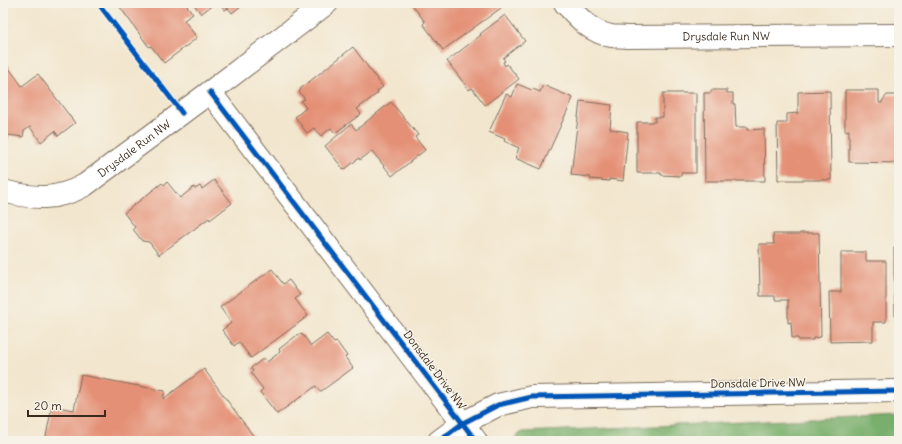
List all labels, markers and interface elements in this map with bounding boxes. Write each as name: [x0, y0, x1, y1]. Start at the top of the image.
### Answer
street label: Drysdale Run NW: [683, 29, 770, 44]
street label: Drysdale Run NW: [95, 117, 173, 180]
street label: Donsdale Drive NW: [401, 328, 469, 412]
street label: Donsdale Drive NW: [710, 375, 806, 391]
scale bar: [28, 392, 105, 418]
text: 20 m: [34, 398, 62, 413]

